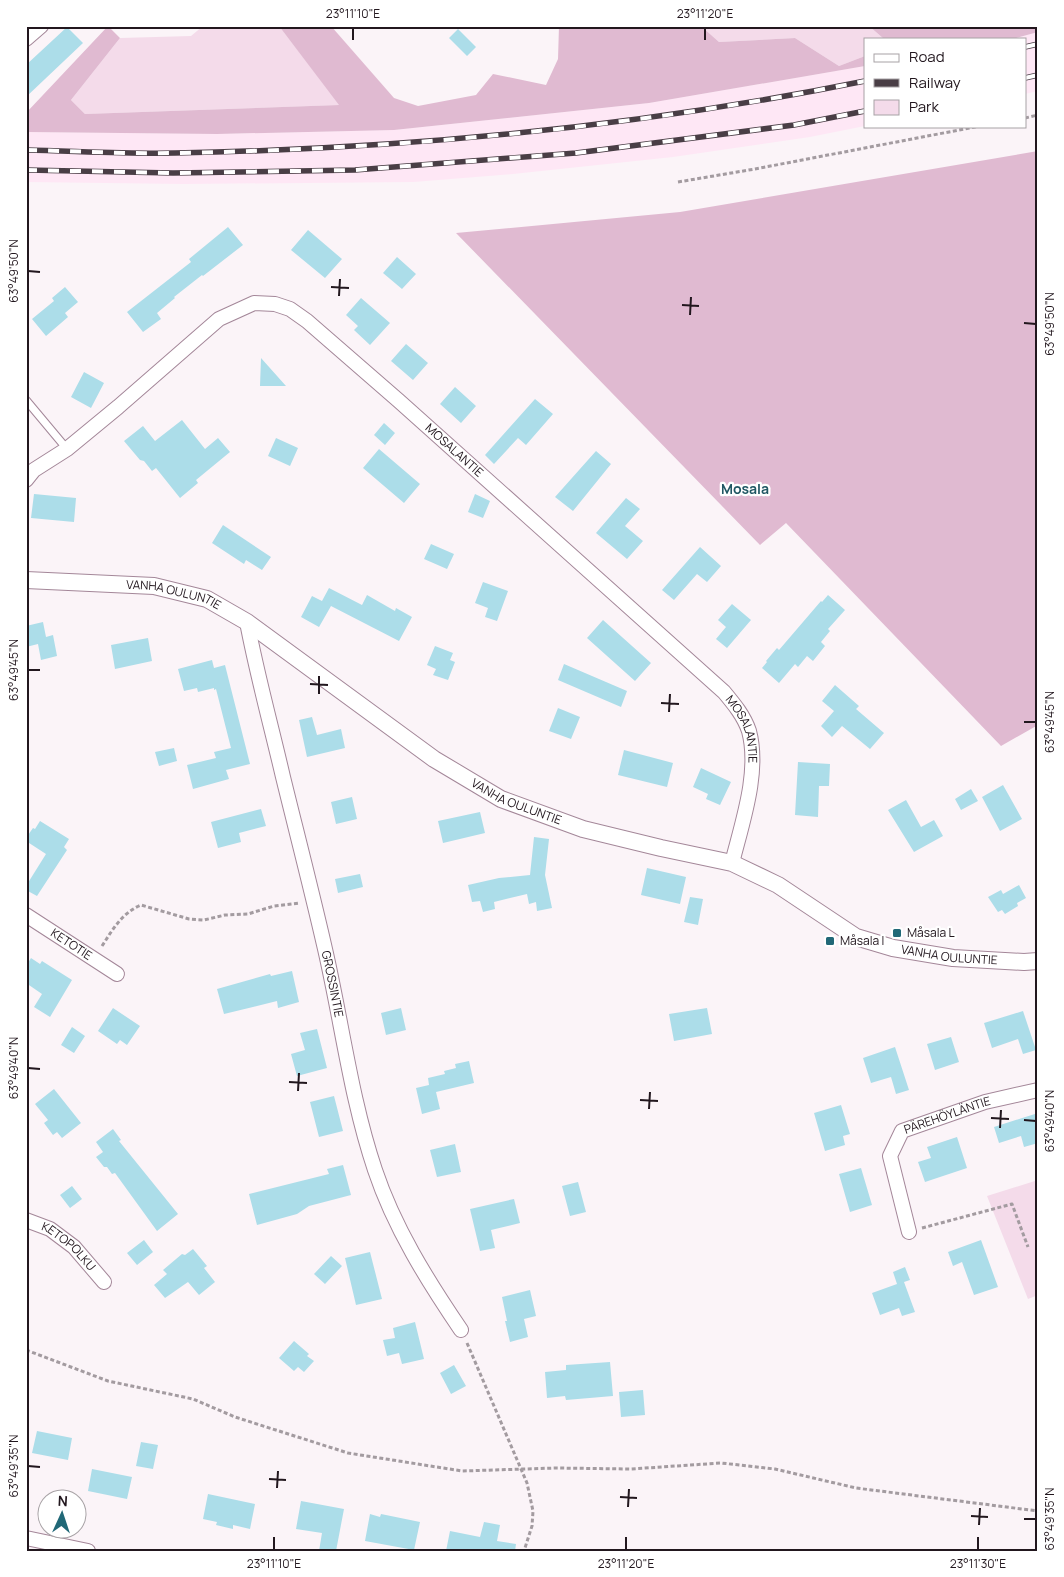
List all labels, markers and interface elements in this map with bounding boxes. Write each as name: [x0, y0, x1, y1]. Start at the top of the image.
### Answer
text: 23°11'10"E: [326, 5, 380, 22]
text: 23°11'20"E: [677, 5, 733, 22]
legend: [864, 38, 1026, 128]
text: Road: [909, 46, 945, 67]
text: Railway: [909, 72, 961, 93]
text: Park: [909, 96, 939, 117]
text: 63°49'50"N: [5, 239, 22, 303]
text: 63°49'50"N: [1041, 292, 1058, 356]
street label: MOSALANTIE: [422, 419, 487, 481]
district label: Mosala: [721, 479, 769, 498]
street label: VANHA OULUNTIE: [126, 576, 225, 613]
text: 63°49'45"N: [5, 639, 22, 701]
street label: MOSALANTIE: [722, 691, 761, 763]
text: 63°49'45"N: [1041, 691, 1058, 753]
street label: VANHA OULUNTIE: [468, 774, 564, 829]
street label: KETOTIE: [47, 924, 96, 964]
place label: Måsala L: [907, 924, 955, 941]
marker: Måsala L: [891, 927, 903, 939]
place label: Måsala I: [840, 932, 884, 949]
marker: Måsala I: [824, 935, 836, 947]
street label: VANHA OULUNTIE: [900, 940, 998, 969]
street label: GROSSINTIE: [318, 949, 348, 1019]
text: 63°49'40"N: [5, 1037, 22, 1099]
text: 63°49'40"N: [1041, 1090, 1058, 1152]
street label: PÄREHÖYLÄNTIE: [901, 1092, 992, 1138]
street label: KETOPOLKU: [39, 1218, 100, 1274]
text: 63°49'35"N: [5, 1435, 22, 1497]
text: 63°49'35"N: [1041, 1488, 1058, 1550]
north arrow: [38, 1490, 88, 1540]
text: N: [57, 1491, 68, 1510]
text: 23°11'10"E: [247, 1555, 301, 1572]
text: 23°11'20"E: [598, 1555, 654, 1572]
text: 23°11'30"E: [950, 1555, 1006, 1572]

